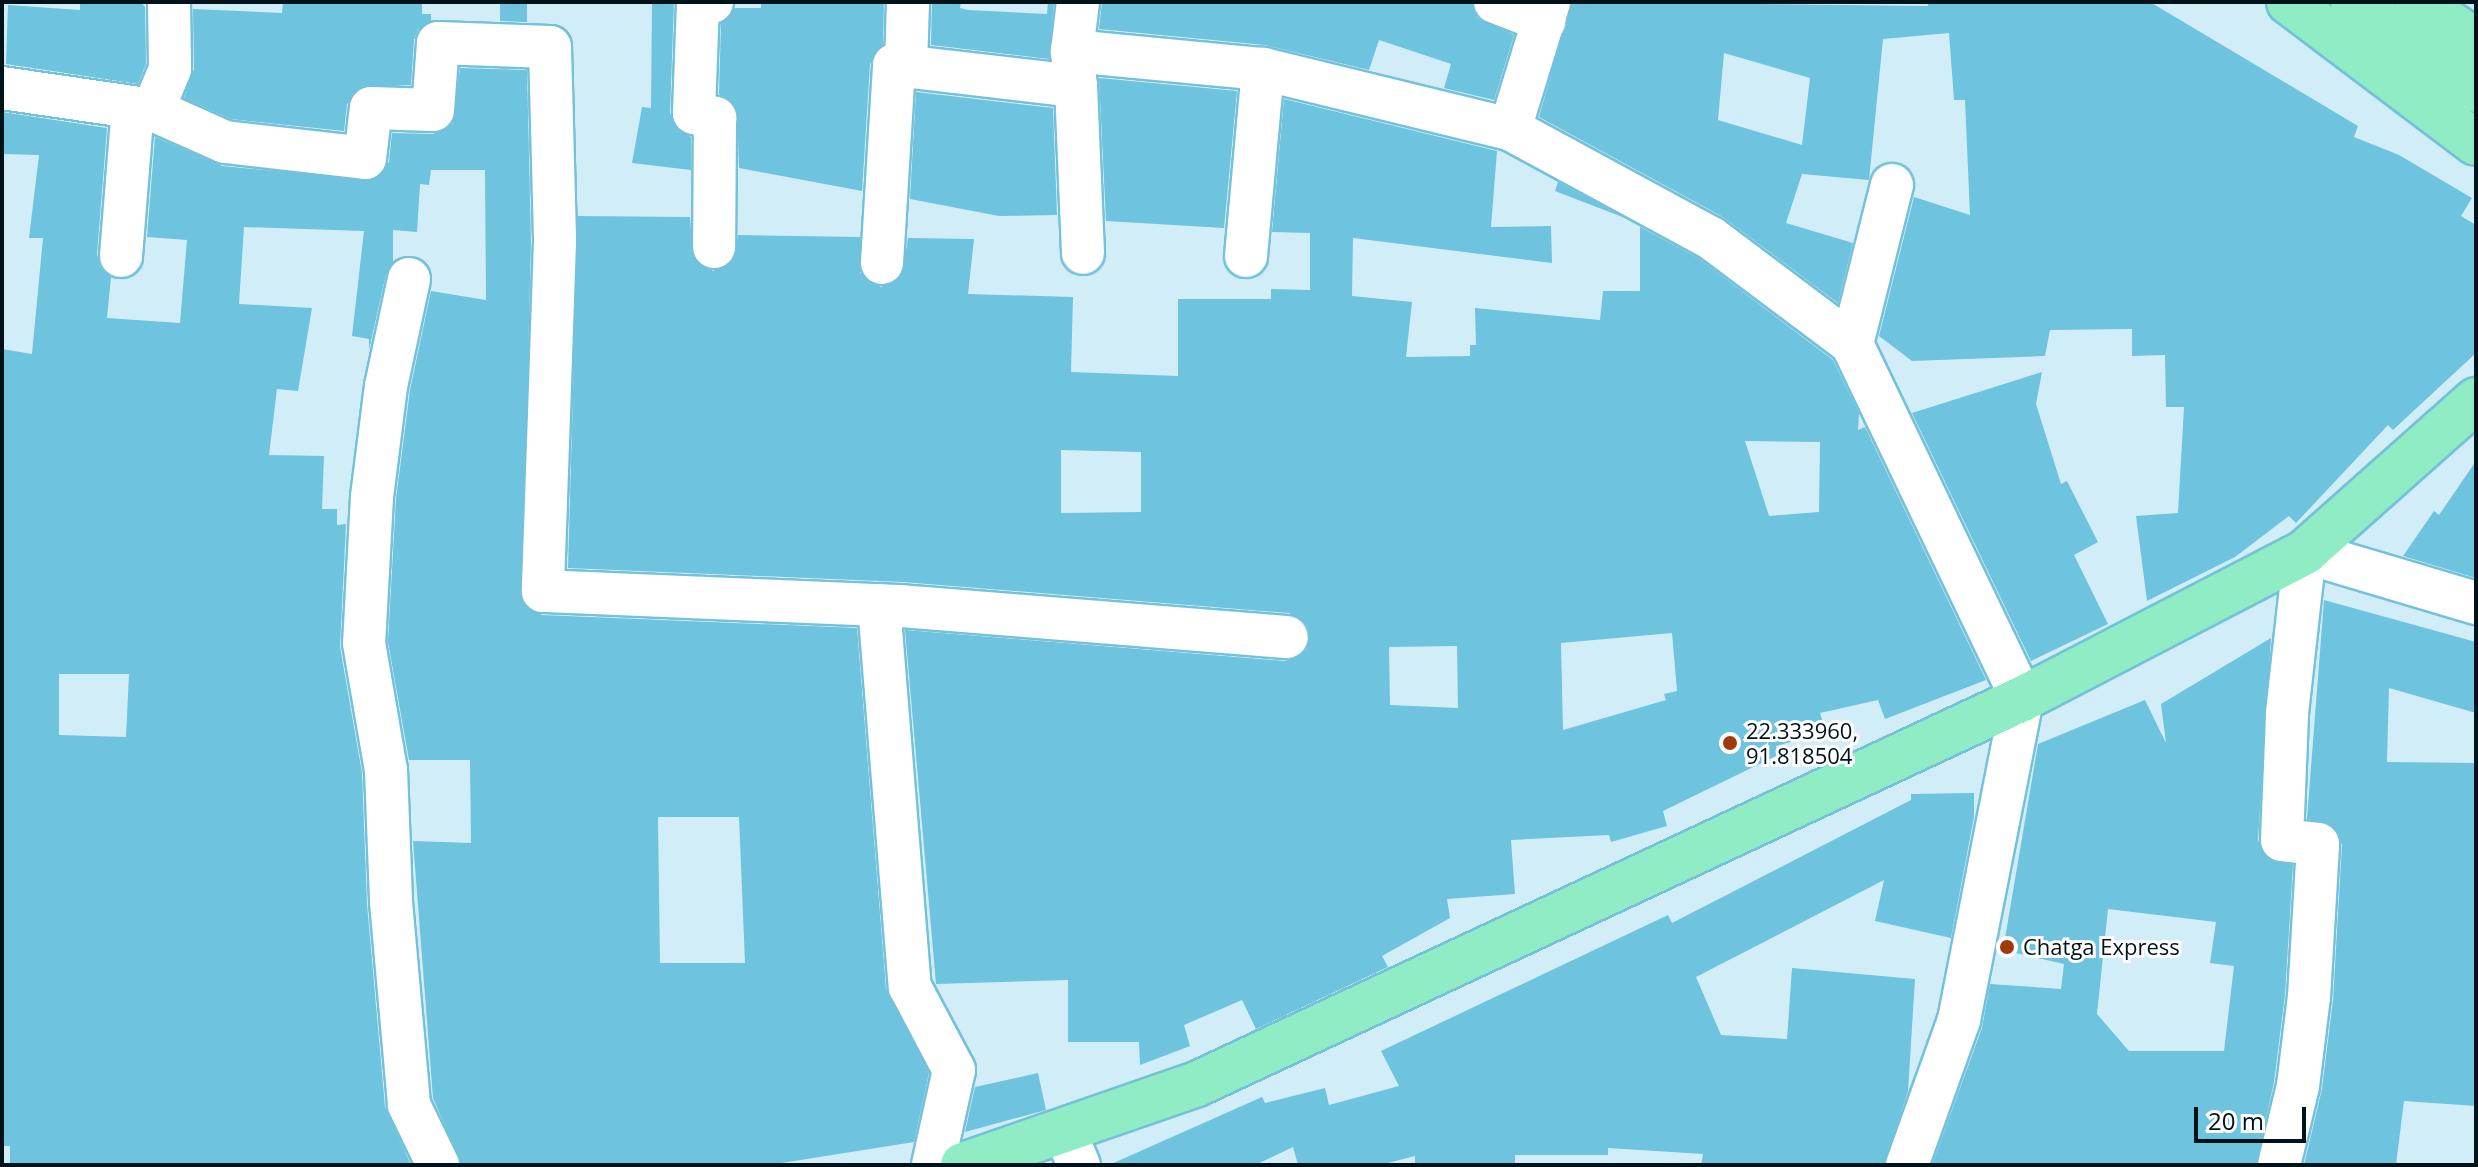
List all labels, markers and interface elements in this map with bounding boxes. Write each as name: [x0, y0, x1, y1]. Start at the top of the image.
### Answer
place label: 22.333960, 91.818504: [1746, 717, 1858, 768]
marker: 22.333960, 91.818504: [1721, 734, 1739, 752]
place label: Chatga Express: [2023, 934, 2180, 960]
marker: Chatga Express: [1998, 938, 2016, 956]
scale bar: [2198, 1091, 2310, 1141]
text: 20 m: [2208, 1104, 2264, 1137]

